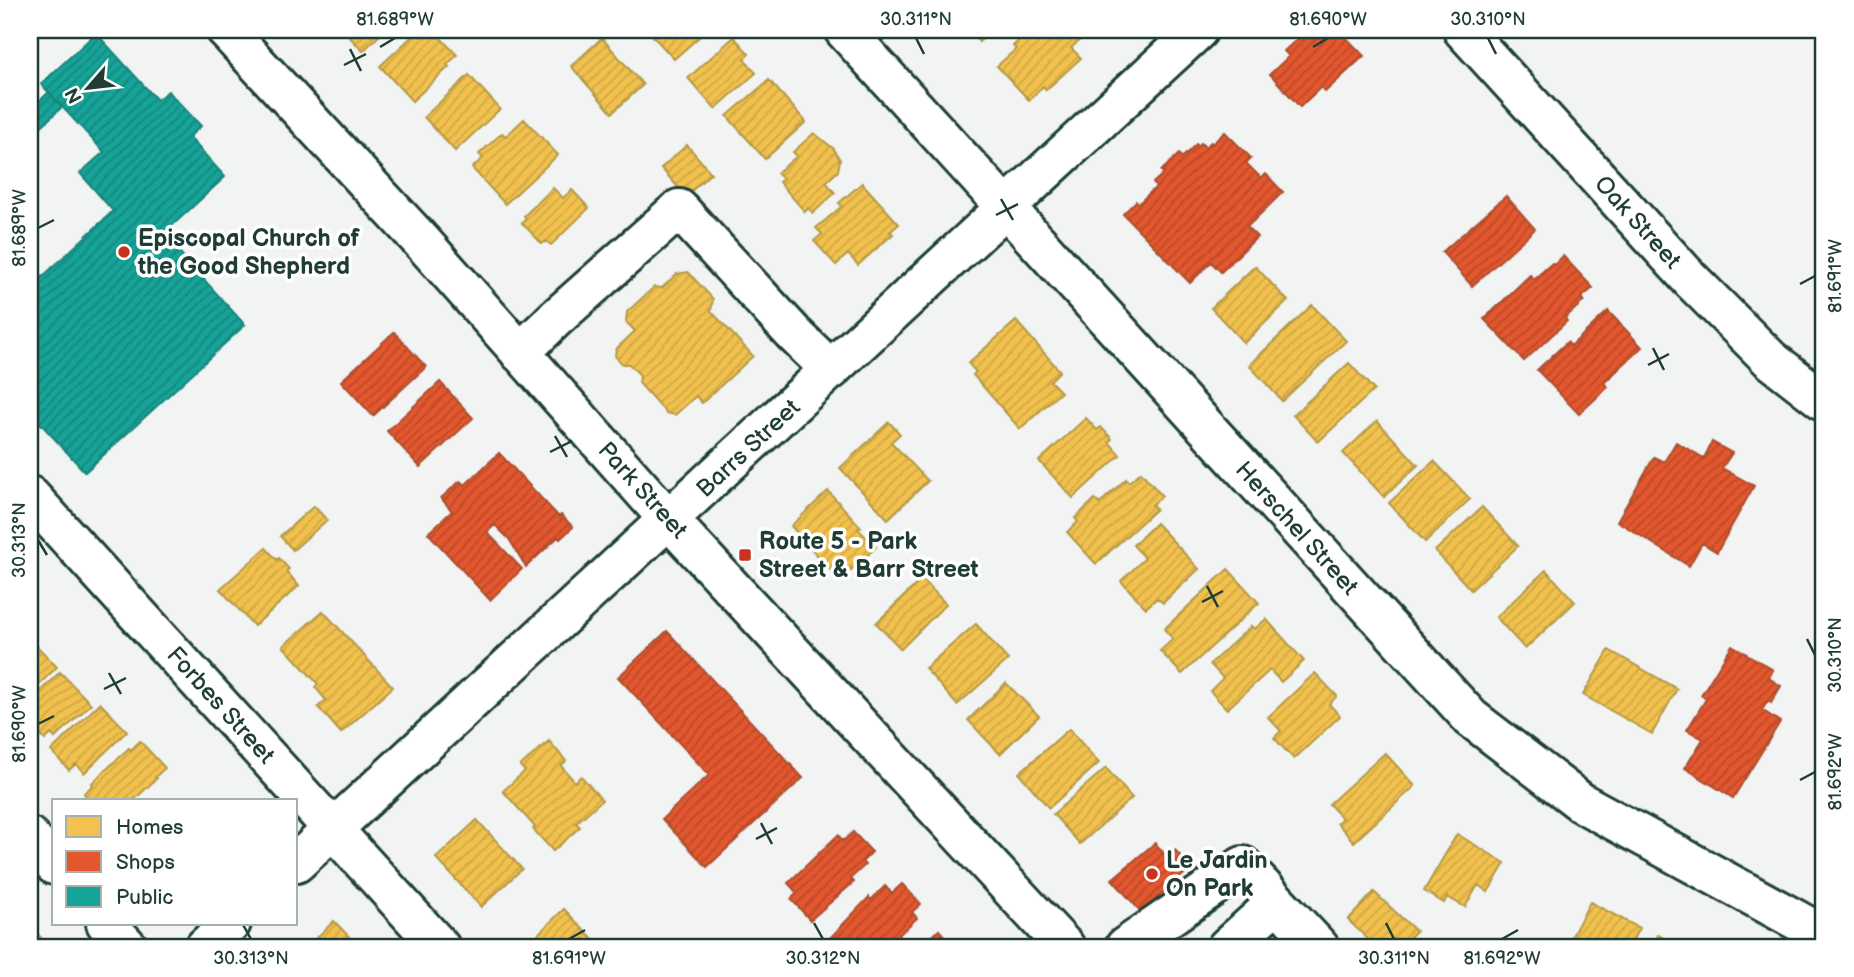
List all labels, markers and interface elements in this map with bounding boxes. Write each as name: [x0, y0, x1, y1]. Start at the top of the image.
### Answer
text: 81.689°W: [356, 9, 434, 30]
text: 30.311°N: [880, 9, 952, 30]
text: 81.690°W: [1289, 9, 1367, 30]
text: 30.310°N: [1450, 9, 1526, 30]
north arrow: [52, 52, 122, 122]
text: N: [61, 84, 88, 107]
street label: Oak Street: [1588, 170, 1687, 275]
text: 81.689°W: [9, 189, 30, 267]
place label: Episcopal Church of the Good Shepherd: [137, 224, 361, 281]
text: 81.691°W: [1825, 238, 1846, 313]
marker: Episcopal Church of the Good Shepherd: [116, 244, 132, 260]
street label: Barrs Street: [690, 393, 807, 504]
street label: Park Street: [592, 436, 694, 545]
street label: Herschel Street: [1229, 456, 1365, 602]
text: 30.313°N: [9, 502, 30, 578]
place label: Route 5 - Park Street & Barr Street: [759, 527, 979, 584]
marker: Route 5 - Park Street & Barr Street: [737, 547, 753, 563]
text: 30.310°N: [1825, 617, 1846, 693]
street label: Forbes Street: [161, 641, 281, 770]
text: 81.690°W: [9, 685, 30, 763]
text: 81.692°W: [1825, 733, 1846, 811]
legend: [52, 799, 298, 925]
text: Homes: [116, 815, 184, 840]
place label: Le Jardin On Park: [1166, 846, 1268, 903]
text: Shops: [116, 850, 175, 875]
marker: Le Jardin On Park: [1144, 866, 1160, 882]
text: Public: [116, 885, 174, 910]
text: 30.313°N: [213, 948, 289, 969]
text: 81.691°W: [532, 948, 607, 969]
text: 30.312°N: [785, 948, 861, 969]
text: 30.311°N: [1358, 948, 1430, 969]
text: 81.692°W: [1463, 948, 1541, 969]

